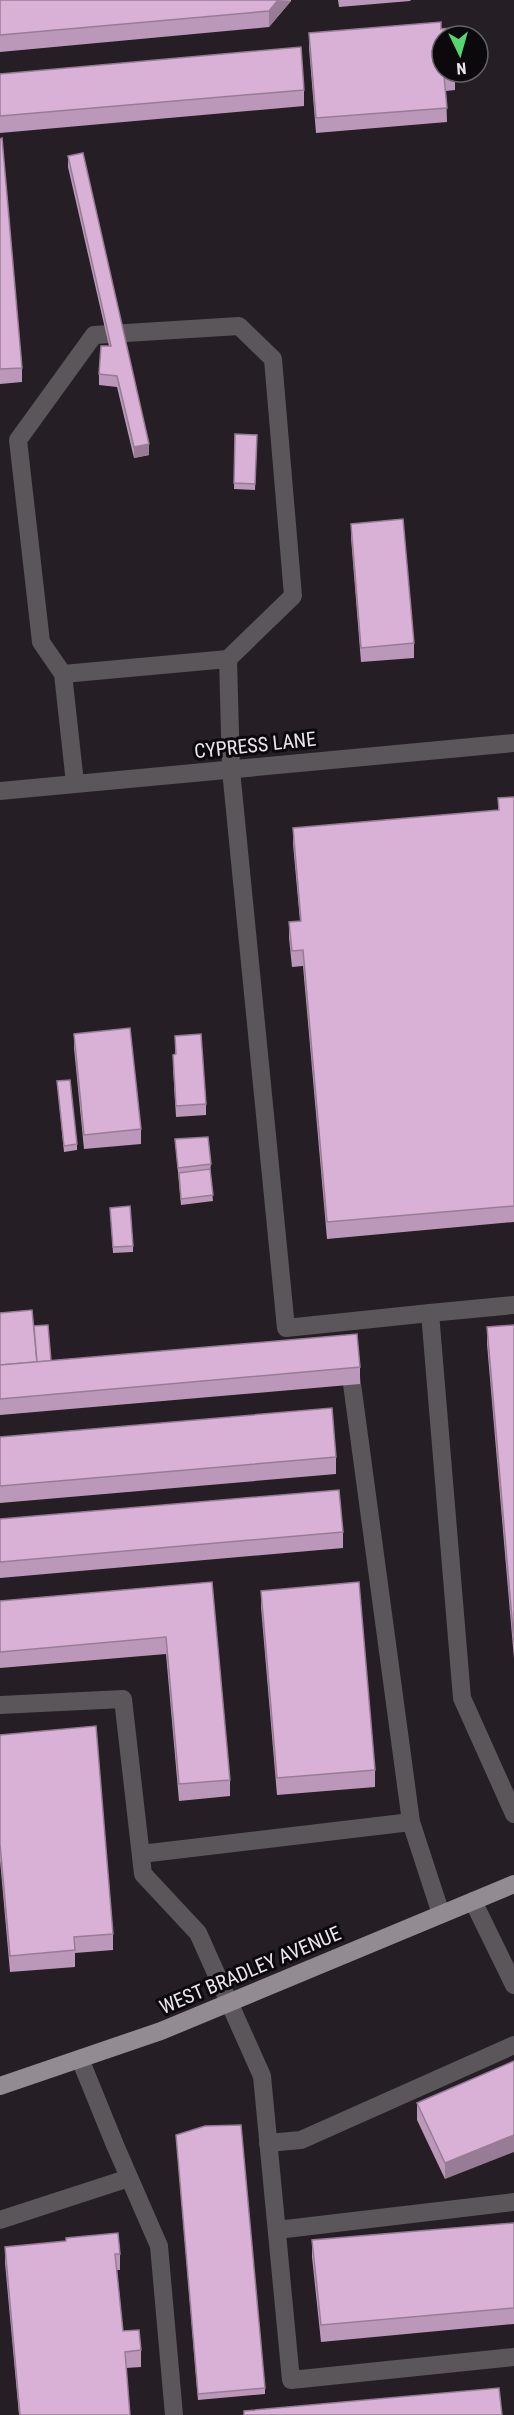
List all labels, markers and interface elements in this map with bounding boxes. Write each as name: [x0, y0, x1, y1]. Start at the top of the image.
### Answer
north arrow: [430, 24, 490, 84]
text: N: [456, 59, 467, 78]
street label: CYPRESS LANE: [193, 727, 317, 763]
street label: WEST BRADLEY AVENUE: [156, 1921, 344, 2019]

